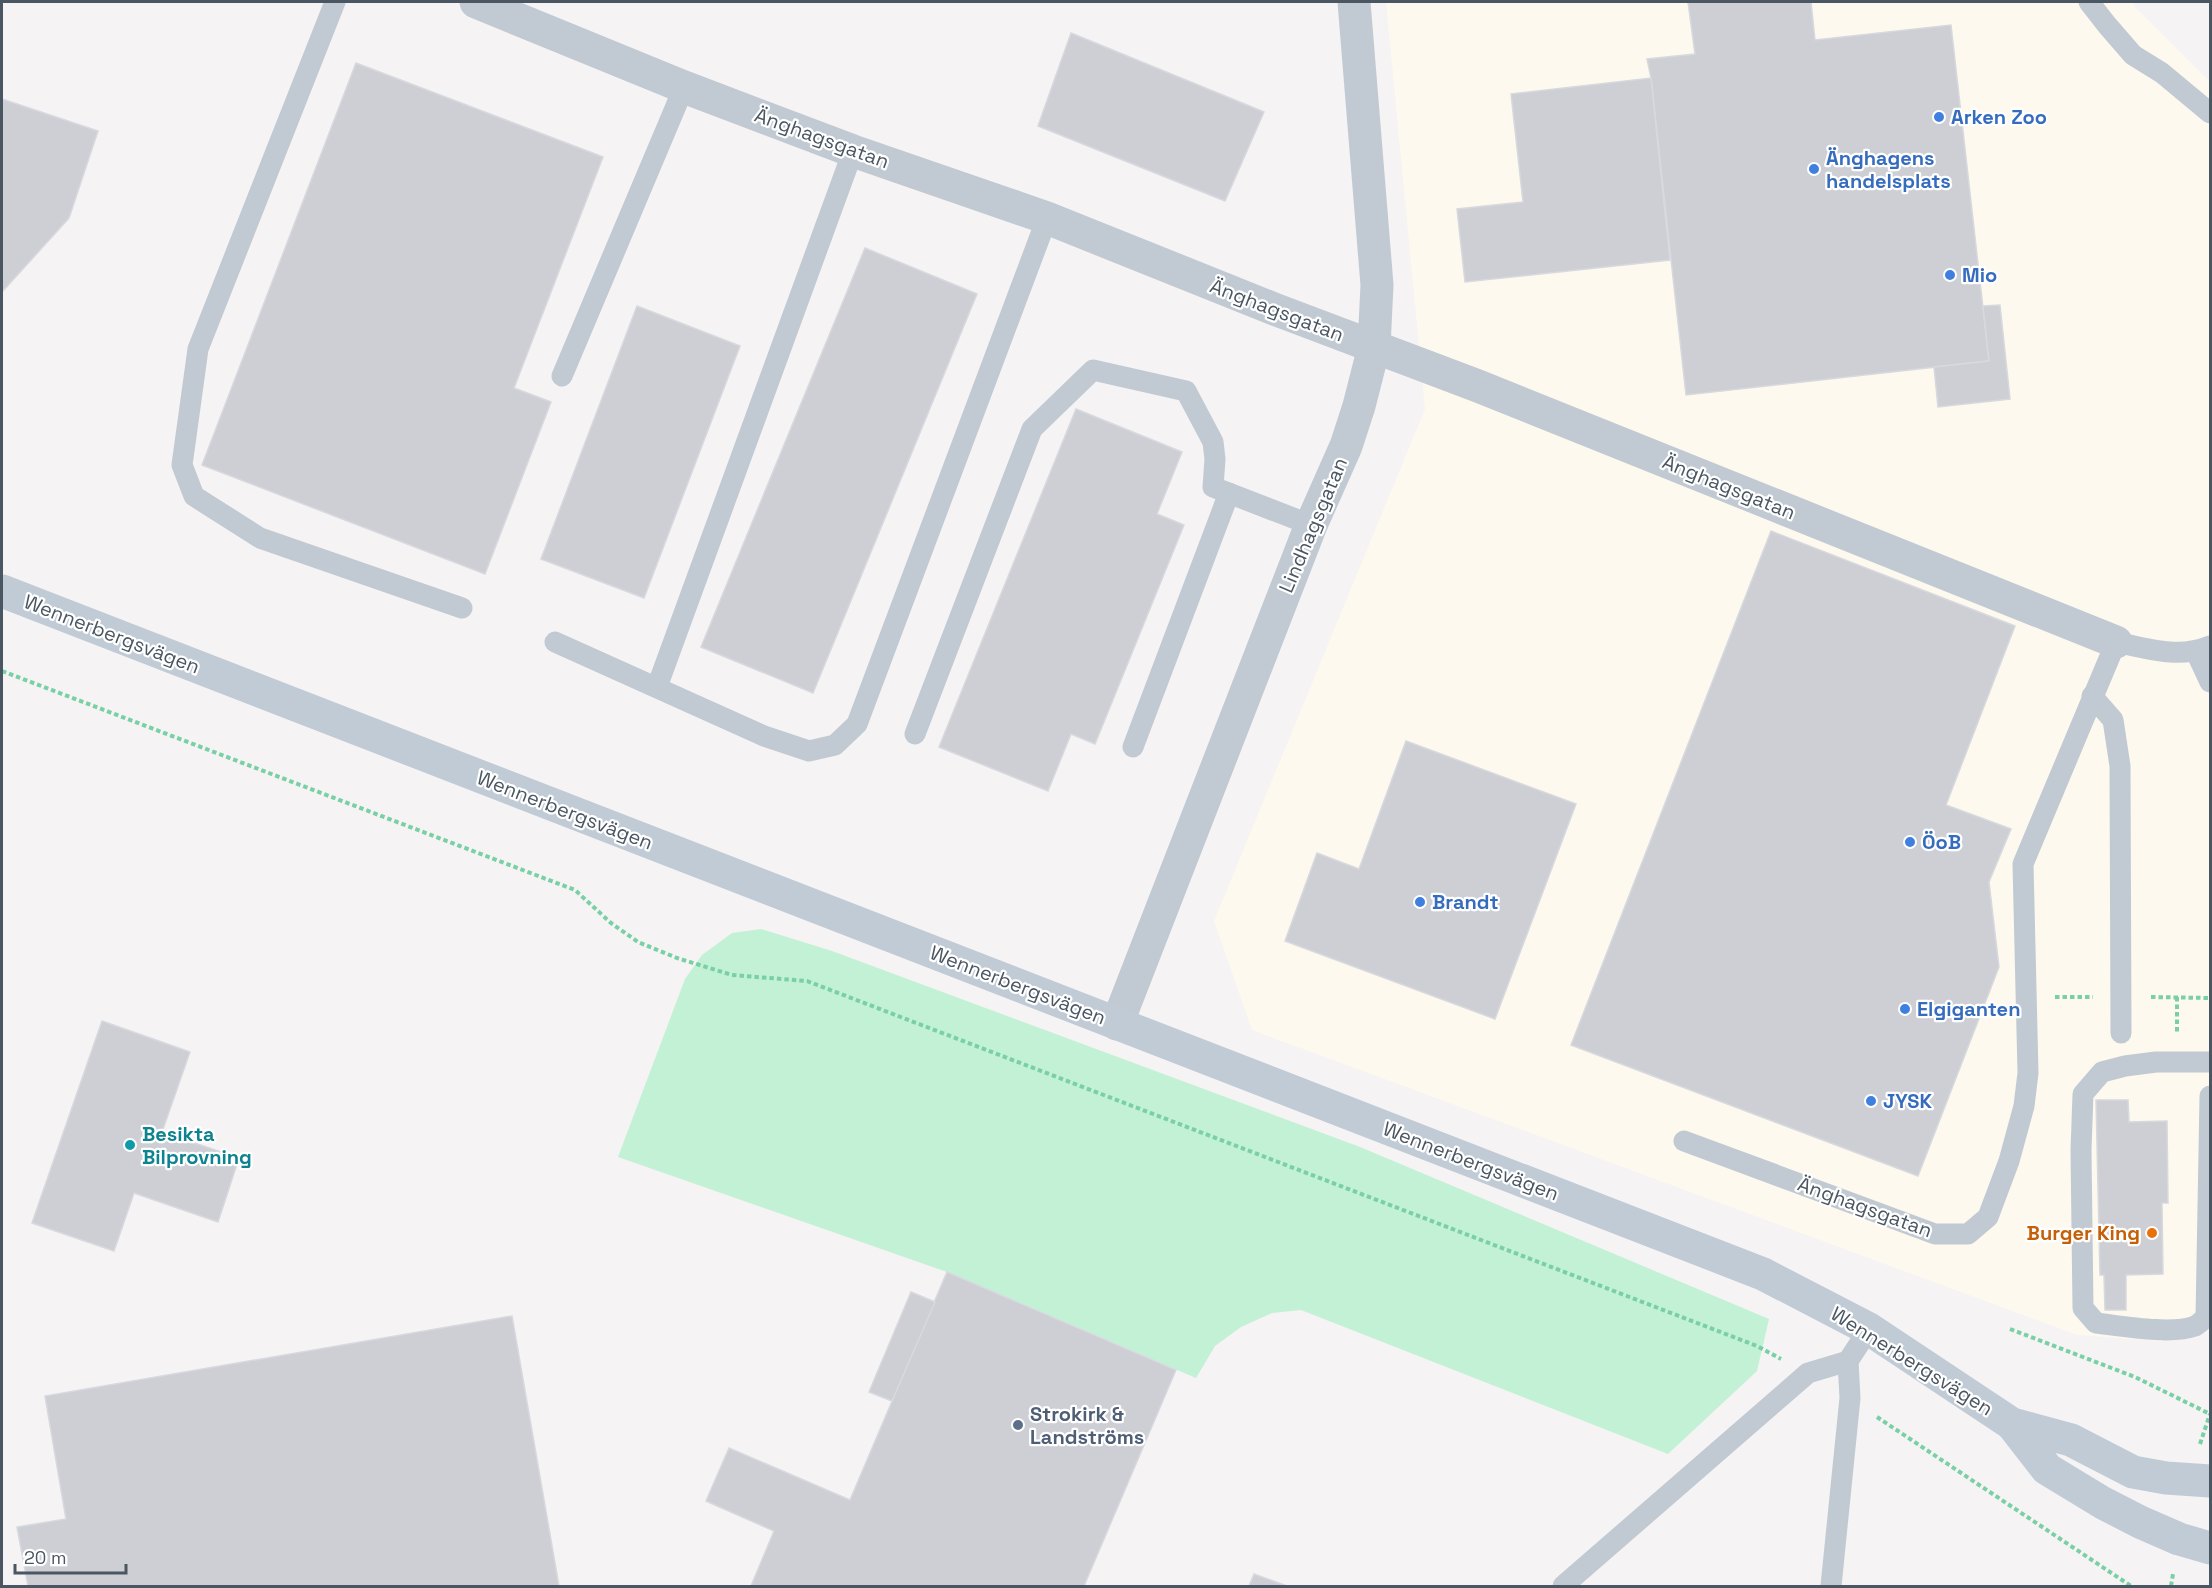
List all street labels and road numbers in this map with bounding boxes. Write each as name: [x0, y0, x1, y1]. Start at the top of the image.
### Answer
street label: Änghagsgatan: [751, 102, 893, 174]
street label: Änghagsgatan: [1206, 273, 1348, 347]
street label: Änghagsgatan: [1659, 449, 1799, 525]
street label: Lindhagsgatan: [1273, 453, 1353, 597]
street label: Wennerbergsvägen: [20, 588, 204, 680]
street label: Wennerbergsvägen: [473, 764, 657, 856]
street label: Wennerbergsvägen: [926, 939, 1110, 1031]
street label: Wennerbergsvägen: [1379, 1115, 1563, 1207]
street label: Änghagsgatan: [1794, 1171, 1936, 1243]
street label: Wennerbergsvägen: [1826, 1301, 1998, 1421]

